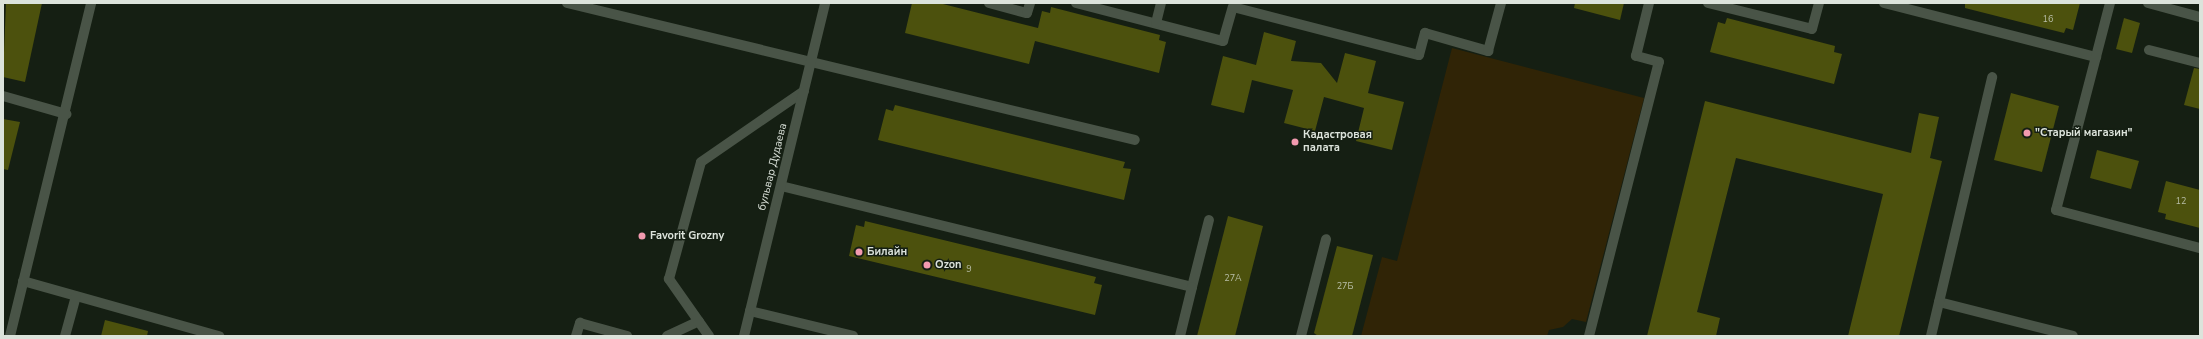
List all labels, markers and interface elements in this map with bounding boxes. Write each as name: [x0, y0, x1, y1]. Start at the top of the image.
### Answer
house number: 16: [2043, 14, 2053, 24]
street label: бульвар Дудаева: [756, 122, 790, 212]
place label: "Старый магазин": [2035, 126, 2133, 140]
marker: "Старый магазин": [2022, 128, 2032, 138]
place label: Кадастровая палата: [1303, 129, 1372, 155]
marker: Кадастровая палата: [1290, 137, 1300, 147]
house number: 12: [2176, 196, 2186, 206]
place label: Favorit Grozny: [650, 229, 724, 243]
marker: Favorit Grozny: [637, 231, 647, 241]
place label: Билайн: [867, 245, 907, 259]
marker: Билайн: [854, 247, 864, 257]
place label: Ozon: [935, 258, 962, 272]
marker: Ozon: [922, 260, 932, 270]
house number: 9: [966, 264, 972, 274]
house number: 27А: [1224, 273, 1242, 283]
house number: 27Б: [1337, 281, 1353, 291]

